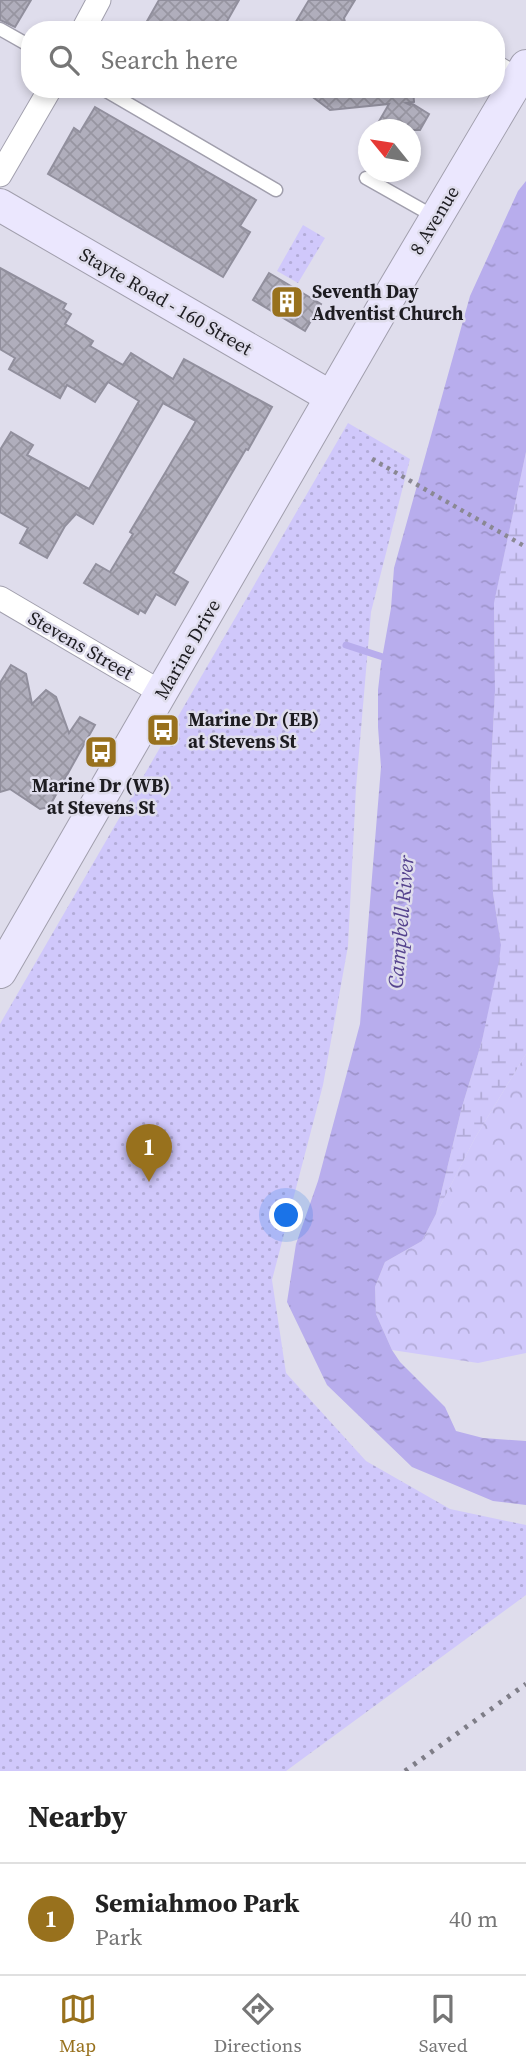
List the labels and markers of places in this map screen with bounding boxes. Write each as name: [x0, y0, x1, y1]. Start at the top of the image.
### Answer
place label: Seventh Day Adventist Church: [312, 278, 464, 326]
building icon: Seventh Day Adventist Church: [268, 283, 306, 321]
place label: Marine Dr (EB) at Stevens St: [188, 706, 319, 754]
bus stop icon: Marine Dr (EB) at Stevens St: [144, 711, 182, 749]
bus stop icon: Marine Dr (WB) at Stevens St: [82, 733, 120, 771]
place label: Marine Dr (WB) at Stevens St: [32, 772, 170, 820]
pin: 1: [126, 1124, 172, 1182]

